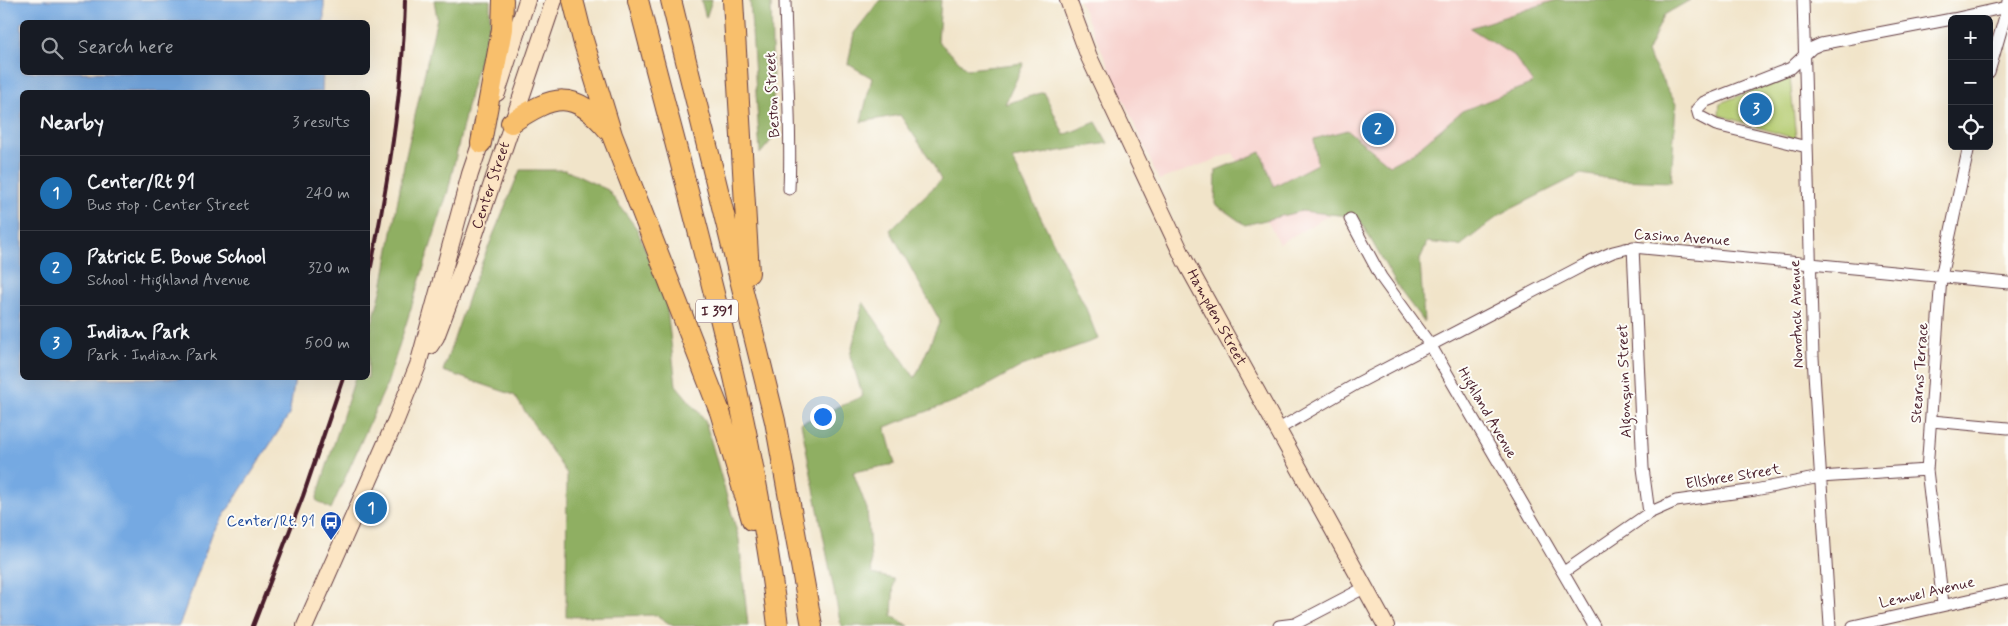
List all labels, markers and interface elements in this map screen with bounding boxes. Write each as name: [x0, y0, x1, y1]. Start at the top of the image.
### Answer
map controls: [1948, 15, 1993, 150]
button: +: [1948, 15, 1993, 60]
search box: [20, 20, 370, 75]
icon: search: [38, 34, 66, 62]
text: Search here: [78, 35, 174, 60]
street label: Beston Street: [761, 51, 785, 138]
button: −: [1948, 60, 1993, 105]
pin: 3: [1740, 90, 1772, 128]
button: locate: [1948, 105, 1993, 150]
text: Nearby: [40, 109, 104, 137]
pin: 2: [1362, 110, 1394, 148]
text: 3 results: [292, 112, 350, 133]
street label: Center Street: [467, 139, 515, 232]
text: Center/Rt 91: [87, 170, 195, 195]
text: 1: [52, 183, 60, 204]
text: 240 m: [306, 183, 350, 204]
text: Bus stop · Center Street: [87, 195, 249, 216]
street label: Casino Avenue: [1633, 225, 1731, 251]
text: Patrick E. Bowe School: [87, 245, 266, 270]
text: 2: [52, 258, 60, 279]
text: 320 m: [308, 258, 350, 279]
street label: Nonotuck Avenue: [1785, 260, 1809, 368]
street label: Hampden Street: [1182, 266, 1251, 370]
text: School · Highland Avenue: [87, 270, 250, 291]
road number: I 391: [696, 300, 738, 322]
text: Indian Park: [87, 320, 190, 345]
street label: Stearns Terrace: [1907, 322, 1933, 424]
street label: Algonquin Street: [1613, 324, 1638, 438]
text: 3: [52, 333, 60, 354]
text: 500 m: [305, 333, 350, 354]
text: Park · Indian Park: [87, 345, 218, 366]
street label: Highland Avenue: [1452, 363, 1521, 463]
your location: [810, 404, 836, 430]
street label: Ellsbree Street: [1684, 460, 1782, 494]
pin: 1: [355, 489, 387, 527]
bus stop icon: Center/Rt. 91: [319, 510, 343, 541]
place label: Center/Rt. 91: [227, 512, 315, 532]
street label: Lemuel Avenue: [1877, 572, 1977, 614]

